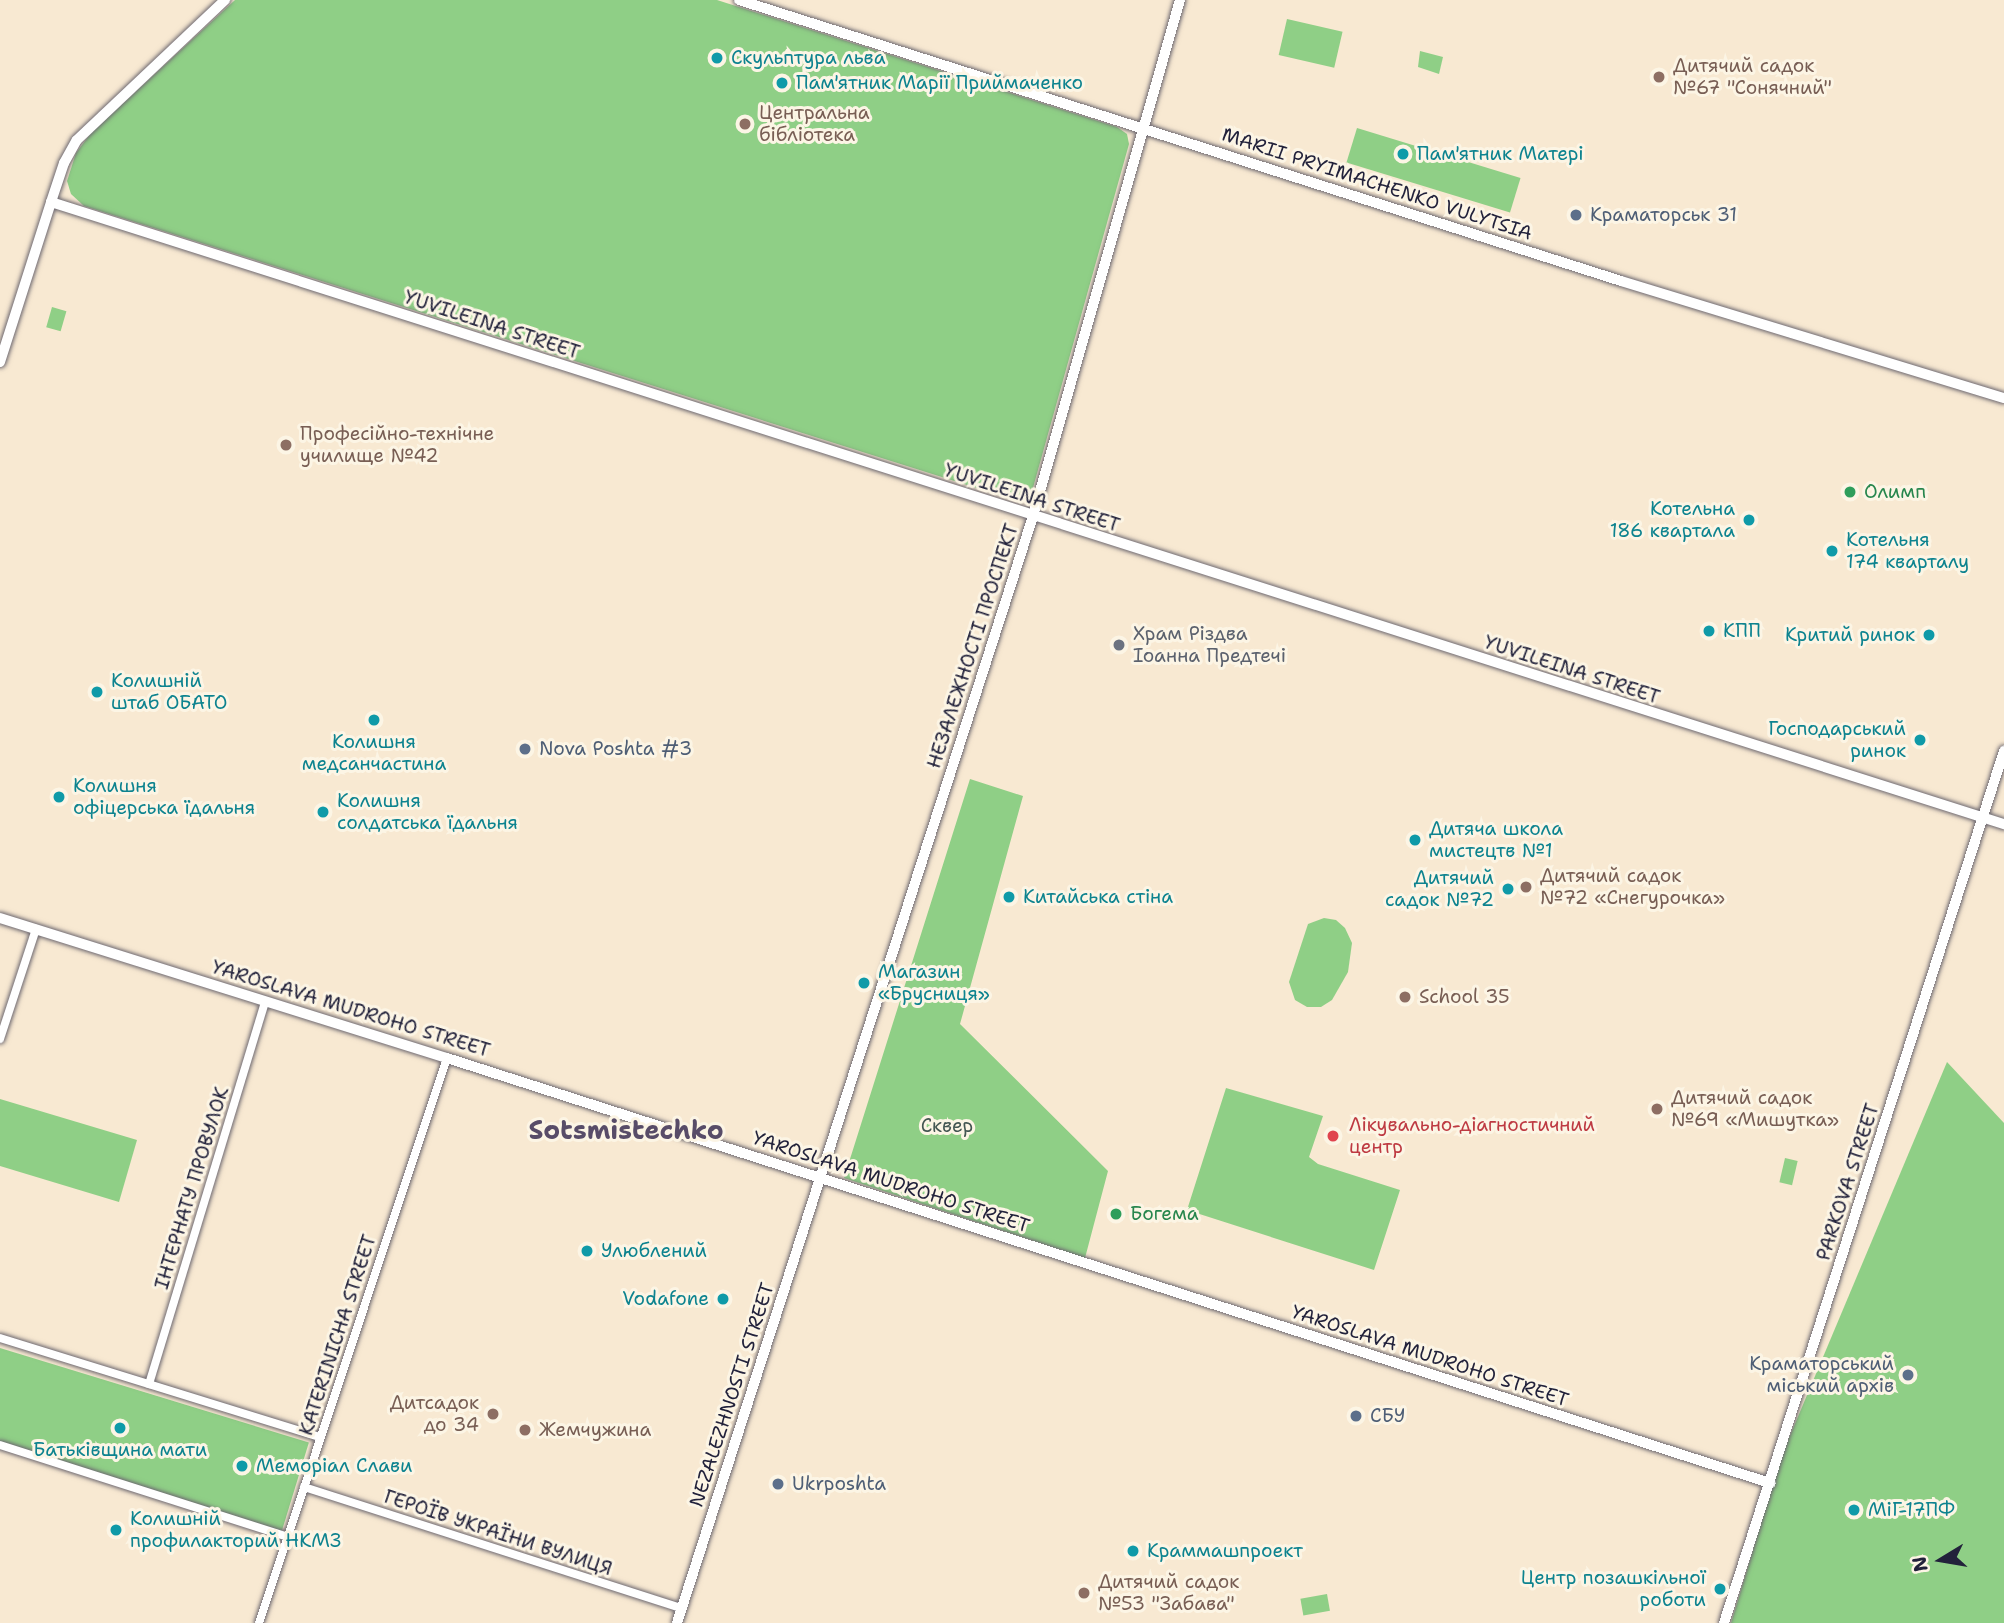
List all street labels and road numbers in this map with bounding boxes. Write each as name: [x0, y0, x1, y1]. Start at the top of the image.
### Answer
street label: MARII PRYIMACHENKO VULYTSIA: [1219, 123, 1535, 245]
street label: YUVILEINA STREET: [401, 286, 583, 364]
street label: YUVILEINA STREET: [941, 459, 1123, 537]
street label: НЕЗАЛЕЖНОСТІ ПРОСПЕКТ: [923, 521, 1023, 771]
street label: YUVILEINA STREET: [1481, 631, 1663, 709]
street label: YAROSLAVA MUDROHO STREET: [209, 956, 493, 1062]
street label: ІНТЕРНАТУ ПРОВУЛОК: [150, 1084, 234, 1292]
street label: PARKOVA STREET: [1812, 1101, 1884, 1263]
street label: YAROSLAVA MUDROHO STREET: [750, 1126, 1032, 1238]
street label: KATERINICHA STREET: [295, 1232, 381, 1438]
street label: NEZALEZHNOSTI STREET: [685, 1280, 779, 1510]
street label: YAROSLAVA MUDROHO STREET: [1289, 1300, 1571, 1412]
street label: ГЕРОЇВ УКРАЇНИ ВУЛИЦЯ: [381, 1485, 615, 1581]

